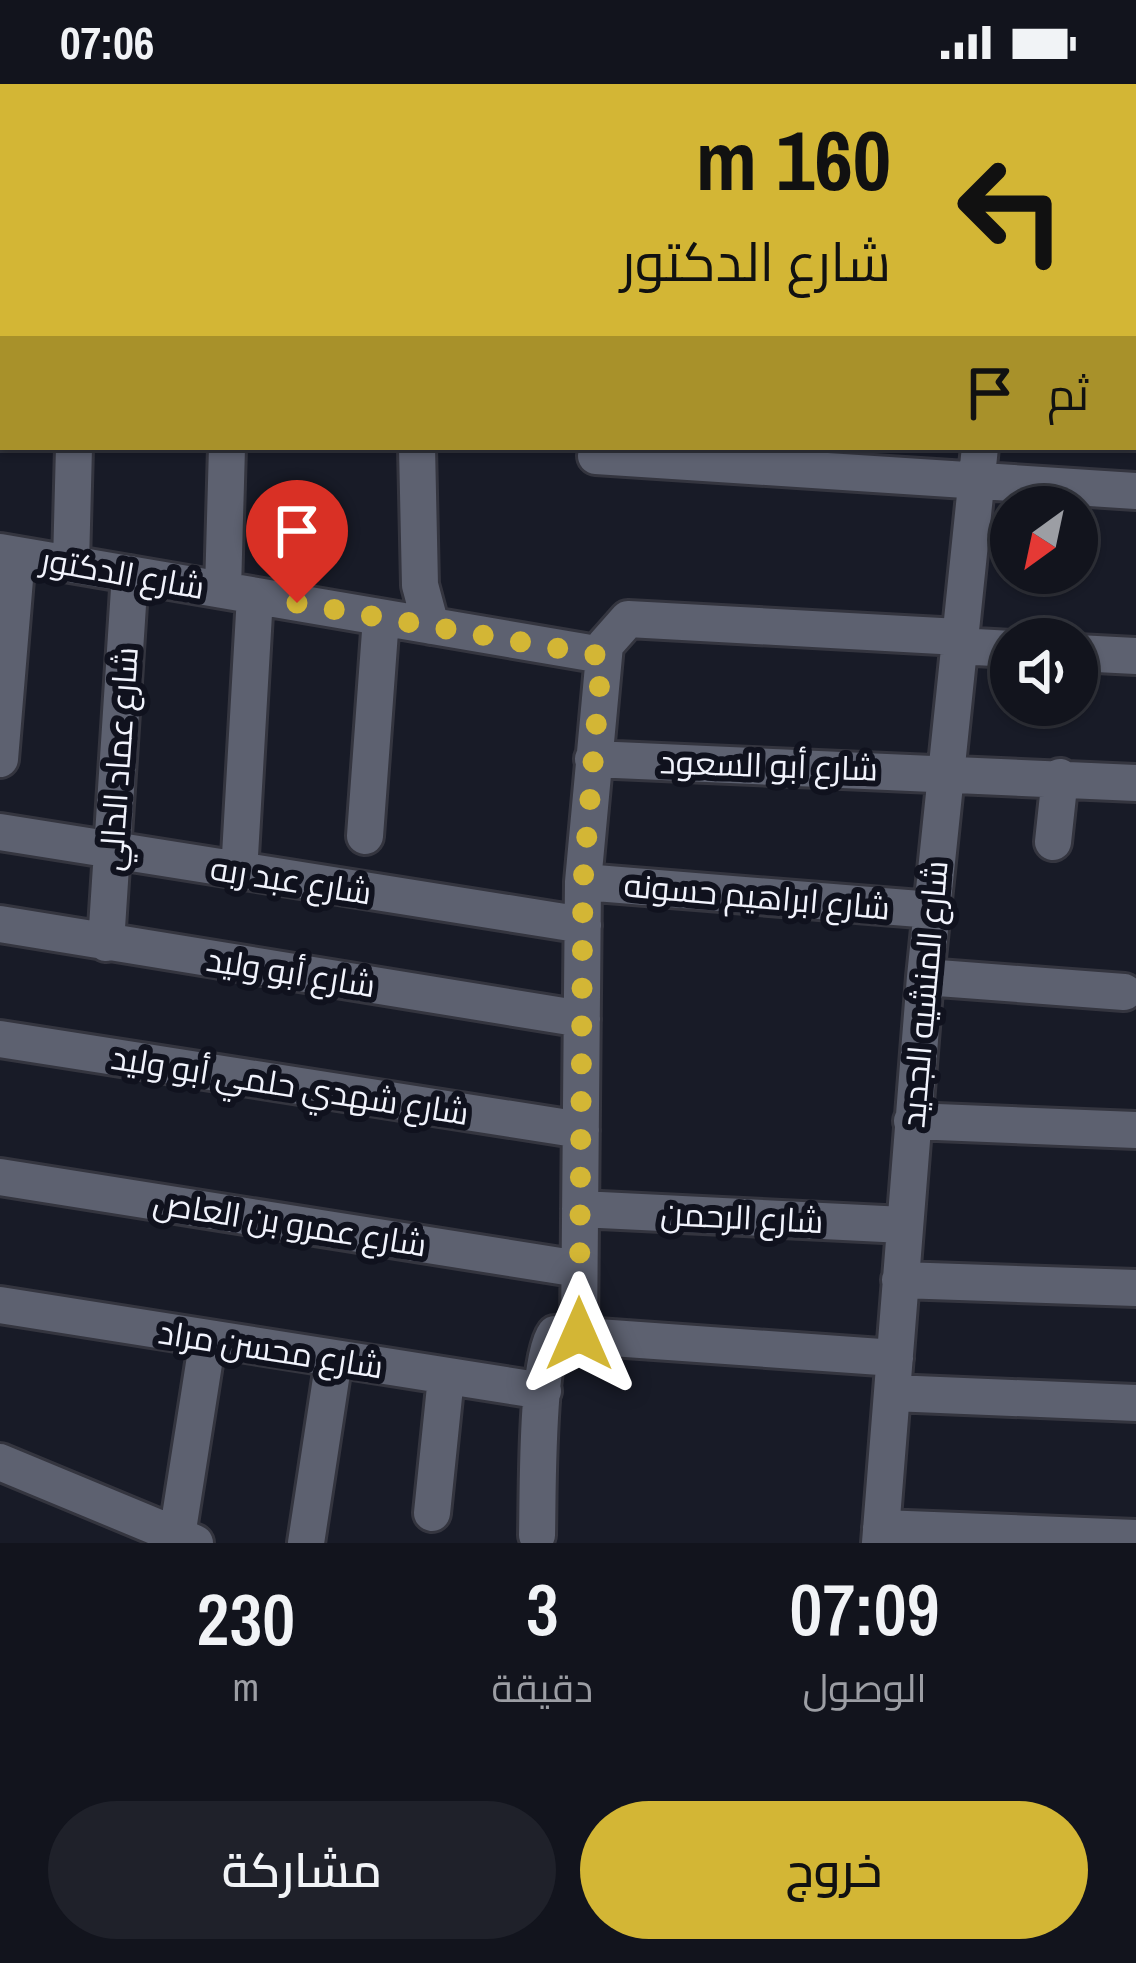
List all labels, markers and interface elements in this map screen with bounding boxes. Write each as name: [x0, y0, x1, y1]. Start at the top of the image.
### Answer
text: 07:06: [60, 12, 154, 73]
text: 160 m: [696, 103, 891, 216]
icon: left: [933, 132, 1089, 288]
text: شارع الدكتور: [621, 225, 891, 298]
icon: arrive: [957, 360, 1023, 426]
text: ثم: [1047, 363, 1089, 424]
pin: [246, 480, 348, 603]
north arrow: [990, 486, 1098, 594]
map controls: [990, 486, 1098, 726]
icon: arrive: [264, 498, 330, 564]
street label: شارع الدكتور: [36, 537, 208, 610]
button: sound: [990, 618, 1098, 726]
street label: شارع عماد الدالي: [88, 645, 152, 873]
street label: شارع أبو السعود: [659, 739, 879, 792]
street label: شارع عبد ربه: [207, 846, 375, 915]
street label: شارع المنشيه الجديد: [890, 859, 959, 1130]
street label: شارع ابراهيم حسونه: [622, 862, 892, 931]
street label: شارع أبو وليد: [203, 937, 378, 1008]
street label: شارع شهدي حلمي أبو وليد: [107, 1035, 472, 1139]
street label: شارع عمرو بن العاص: [150, 1180, 430, 1267]
street label: شارع الرحمن: [659, 1191, 825, 1244]
position arrow: [516, 1271, 642, 1397]
street label: شارع محسن مراد: [155, 1310, 386, 1389]
text: 3: [526, 1560, 559, 1657]
text: 07:09: [790, 1560, 939, 1657]
text: 230: [197, 1570, 295, 1667]
text: m: [232, 1661, 259, 1713]
text: دقيقة: [492, 1662, 593, 1714]
text: الوصول: [802, 1662, 927, 1714]
button: مشاركة: [48, 1801, 556, 1939]
button: خروج: [580, 1801, 1088, 1939]

